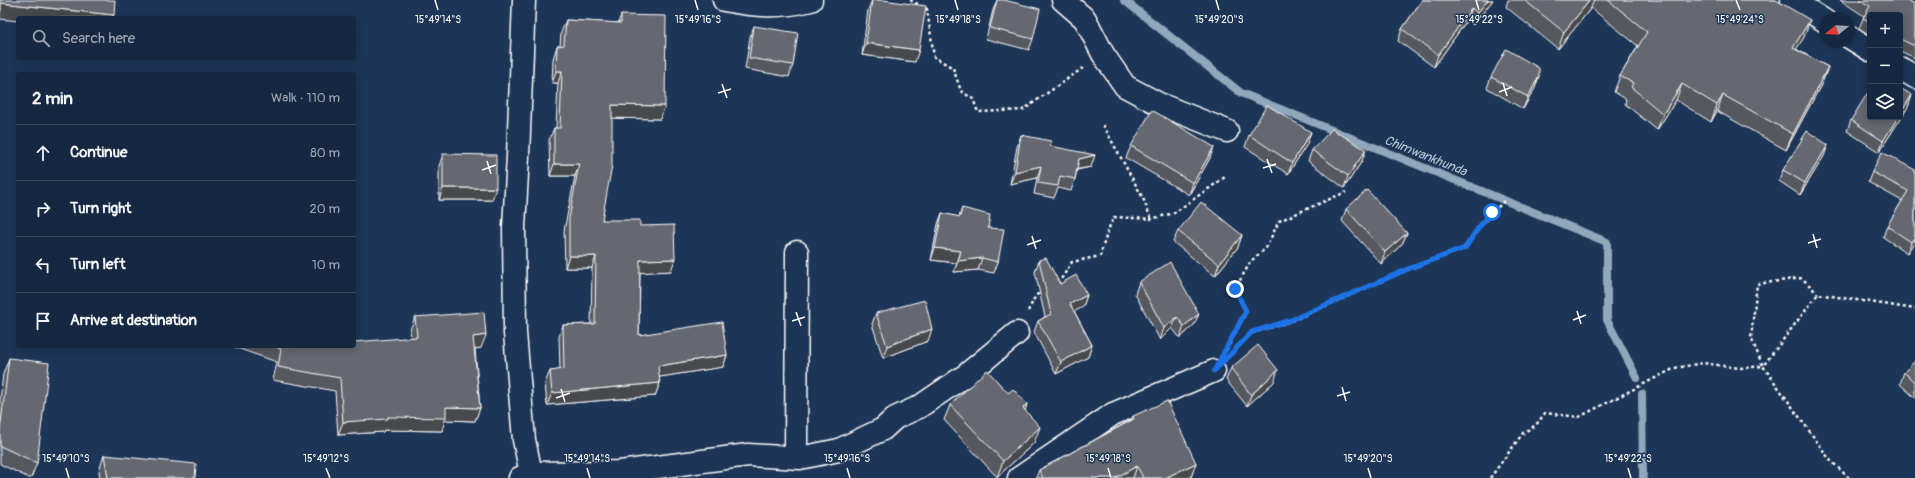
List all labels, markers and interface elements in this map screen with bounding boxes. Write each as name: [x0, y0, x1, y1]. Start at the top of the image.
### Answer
north arrow: [1819, 12, 1855, 48]
map controls: [1867, 12, 1903, 120]
button: +: [1867, 12, 1903, 48]
text: 15°49'14"S: [415, 14, 461, 26]
text: 15°49'16"S: [675, 14, 721, 26]
text: 15°49'18"S: [935, 14, 981, 26]
text: 15°49'20"S: [1195, 14, 1244, 26]
text: 15°49'22"S: [1455, 14, 1503, 26]
text: 15°49'24"S: [1716, 14, 1764, 26]
search box: [16, 16, 356, 60]
icon: search: [30, 27, 52, 49]
text: Search here: [62, 29, 135, 48]
button: −: [1867, 48, 1903, 84]
button: layers: [1867, 84, 1903, 120]
text: 2 min: [32, 88, 73, 109]
text: Walk · 110 m: [271, 90, 340, 106]
water label: Chimwankhunda: [1382, 132, 1470, 180]
icon: ahead: [32, 142, 54, 164]
text: Continue: [70, 143, 128, 162]
text: 80 m: [310, 145, 340, 161]
icon: right: [32, 198, 54, 220]
text: Turn right: [70, 199, 131, 218]
text: 20 m: [309, 201, 340, 217]
route start: [1483, 203, 1501, 221]
icon: left: [32, 254, 54, 276]
text: Turn left: [70, 255, 126, 274]
text: 10 m: [312, 257, 340, 273]
route end: [1226, 280, 1244, 298]
icon: arrive: [32, 310, 54, 332]
text: Arrive at destination: [70, 311, 197, 330]
text: 15°49'10"S: [42, 453, 90, 465]
text: 15°49'12"S: [303, 453, 349, 465]
text: 15°49'14"S: [564, 453, 610, 465]
text: 15°49'16"S: [824, 453, 870, 465]
text: 15°49'18"S: [1085, 453, 1131, 465]
text: 15°49'20"S: [1344, 453, 1393, 465]
text: 15°49'22"S: [1604, 453, 1652, 465]

